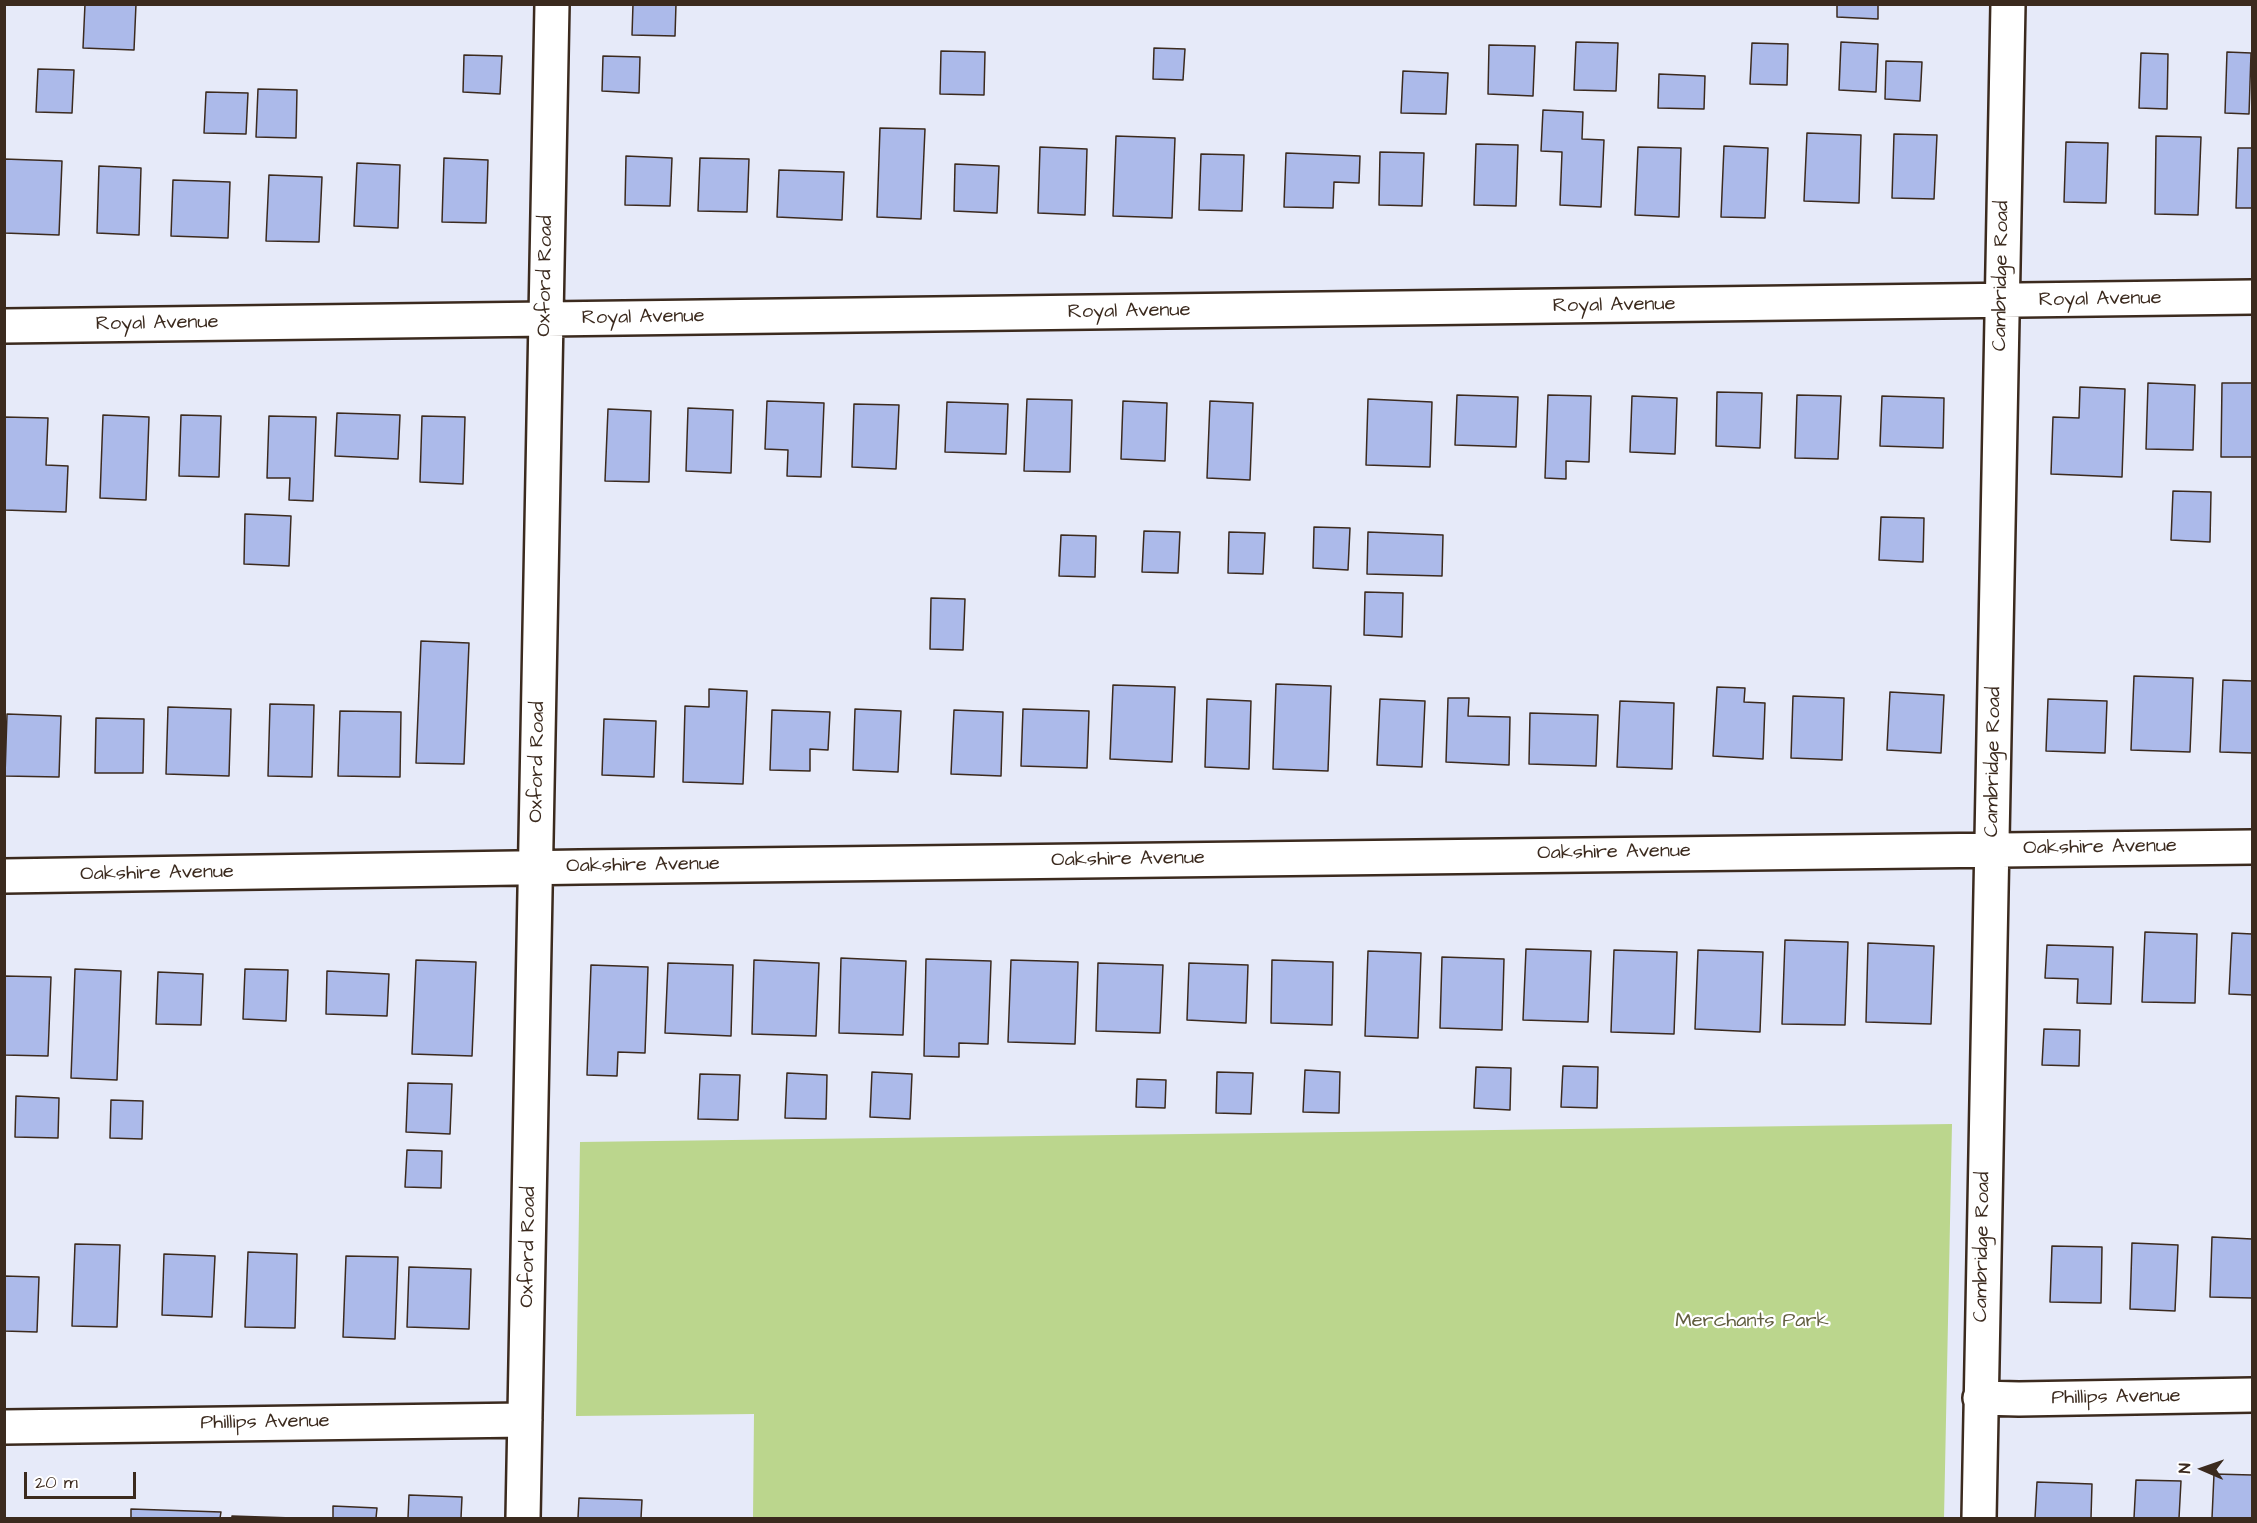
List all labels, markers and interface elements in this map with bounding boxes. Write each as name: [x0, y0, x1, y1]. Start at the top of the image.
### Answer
street label: Cambridge Road: [1989, 201, 2015, 351]
street label: Oxford Road: [533, 215, 559, 337]
street label: Royal Avenue: [2038, 287, 2162, 313]
street label: Royal Avenue: [1552, 293, 1676, 319]
street label: Royal Avenue: [1067, 299, 1191, 325]
street label: Royal Avenue: [581, 305, 705, 331]
street label: Royal Avenue: [95, 311, 219, 337]
street label: Cambridge Road: [1981, 687, 2007, 837]
street label: Oxford Road: [525, 701, 551, 823]
street label: Oakshire Avenue: [2023, 835, 2177, 861]
street label: Oakshire Avenue: [1537, 840, 1691, 866]
street label: Oakshire Avenue: [1051, 847, 1205, 873]
street label: Oakshire Avenue: [566, 853, 720, 879]
street label: Oakshire Avenue: [80, 861, 234, 887]
street label: Cambridge Road: [1970, 1172, 1996, 1322]
street label: Oxford Road: [516, 1186, 542, 1308]
park label: Merchants Park: [1675, 1310, 1829, 1334]
street label: Phillips Avenue: [2051, 1385, 2181, 1411]
street label: Phillips Avenue: [200, 1410, 330, 1436]
north arrow: [2173, 1439, 2233, 1499]
scale bar: [27, 1460, 140, 1498]
text: N: [2174, 1463, 2196, 1474]
text: 20 m: [35, 1470, 78, 1495]

